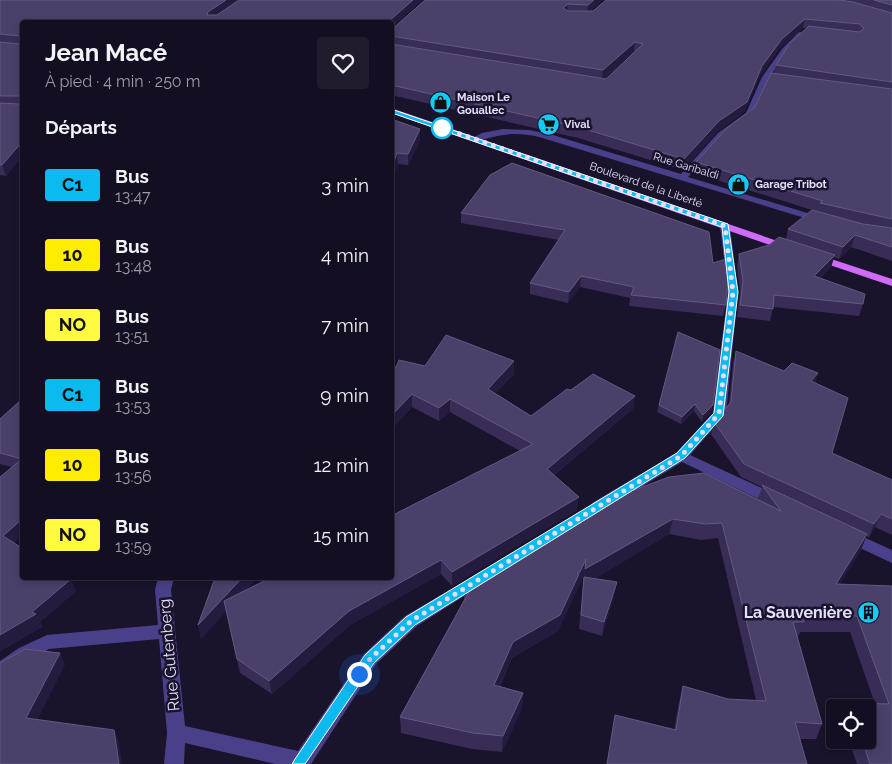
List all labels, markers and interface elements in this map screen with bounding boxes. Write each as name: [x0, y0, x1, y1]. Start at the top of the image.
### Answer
button: heart: [317, 37, 369, 89]
text: Jean Macé: [45, 38, 167, 67]
text: À pied · 4 min · 250 m: [45, 72, 200, 91]
shop icon: Maison Le Gouallec: [429, 91, 453, 115]
place label: Maison Le Gouallec: [457, 91, 510, 117]
supermarket icon: Vival: [536, 112, 560, 136]
text: Départs: [45, 116, 117, 138]
unlabelled marker: [431, 117, 453, 139]
place label: Vival: [564, 118, 590, 131]
street label: Rue Garibaldi: [652, 150, 720, 182]
street label: Boulevard de la Liberté: [588, 160, 705, 211]
text: Bus: [115, 165, 149, 187]
shop icon: Garage Tribot: [727, 172, 751, 196]
text: C1: [62, 174, 83, 195]
text: 3 min: [321, 174, 369, 196]
place label: Garage Tribot: [755, 178, 828, 191]
text: 13:47: [115, 187, 151, 206]
text: Bus: [115, 235, 149, 257]
text: 10: [63, 244, 82, 265]
text: 4 min: [321, 244, 369, 266]
text: 13:48: [115, 257, 152, 276]
text: Bus: [115, 305, 149, 327]
text: NO: [59, 314, 86, 335]
text: 7 min: [321, 314, 369, 336]
text: 13:51: [115, 327, 149, 346]
text: Bus: [115, 375, 149, 397]
text: C1: [62, 384, 83, 405]
text: 9 min: [320, 384, 369, 406]
text: 13:53: [115, 397, 151, 416]
text: Bus: [115, 445, 149, 467]
text: 10: [63, 454, 82, 475]
text: 12 min: [313, 454, 369, 476]
text: 13:56: [115, 467, 152, 486]
text: Bus: [115, 515, 149, 537]
text: NO: [59, 524, 86, 545]
text: 15 min: [313, 524, 369, 546]
text: 13:59: [115, 537, 152, 556]
street label: Rue Gutenberg: [155, 598, 183, 712]
building icon: La Sauvenière: [856, 600, 880, 624]
place label: La Sauvenière: [744, 603, 852, 622]
your location: [347, 662, 372, 687]
map controls: [826, 699, 876, 749]
button: locate: [826, 699, 876, 749]

